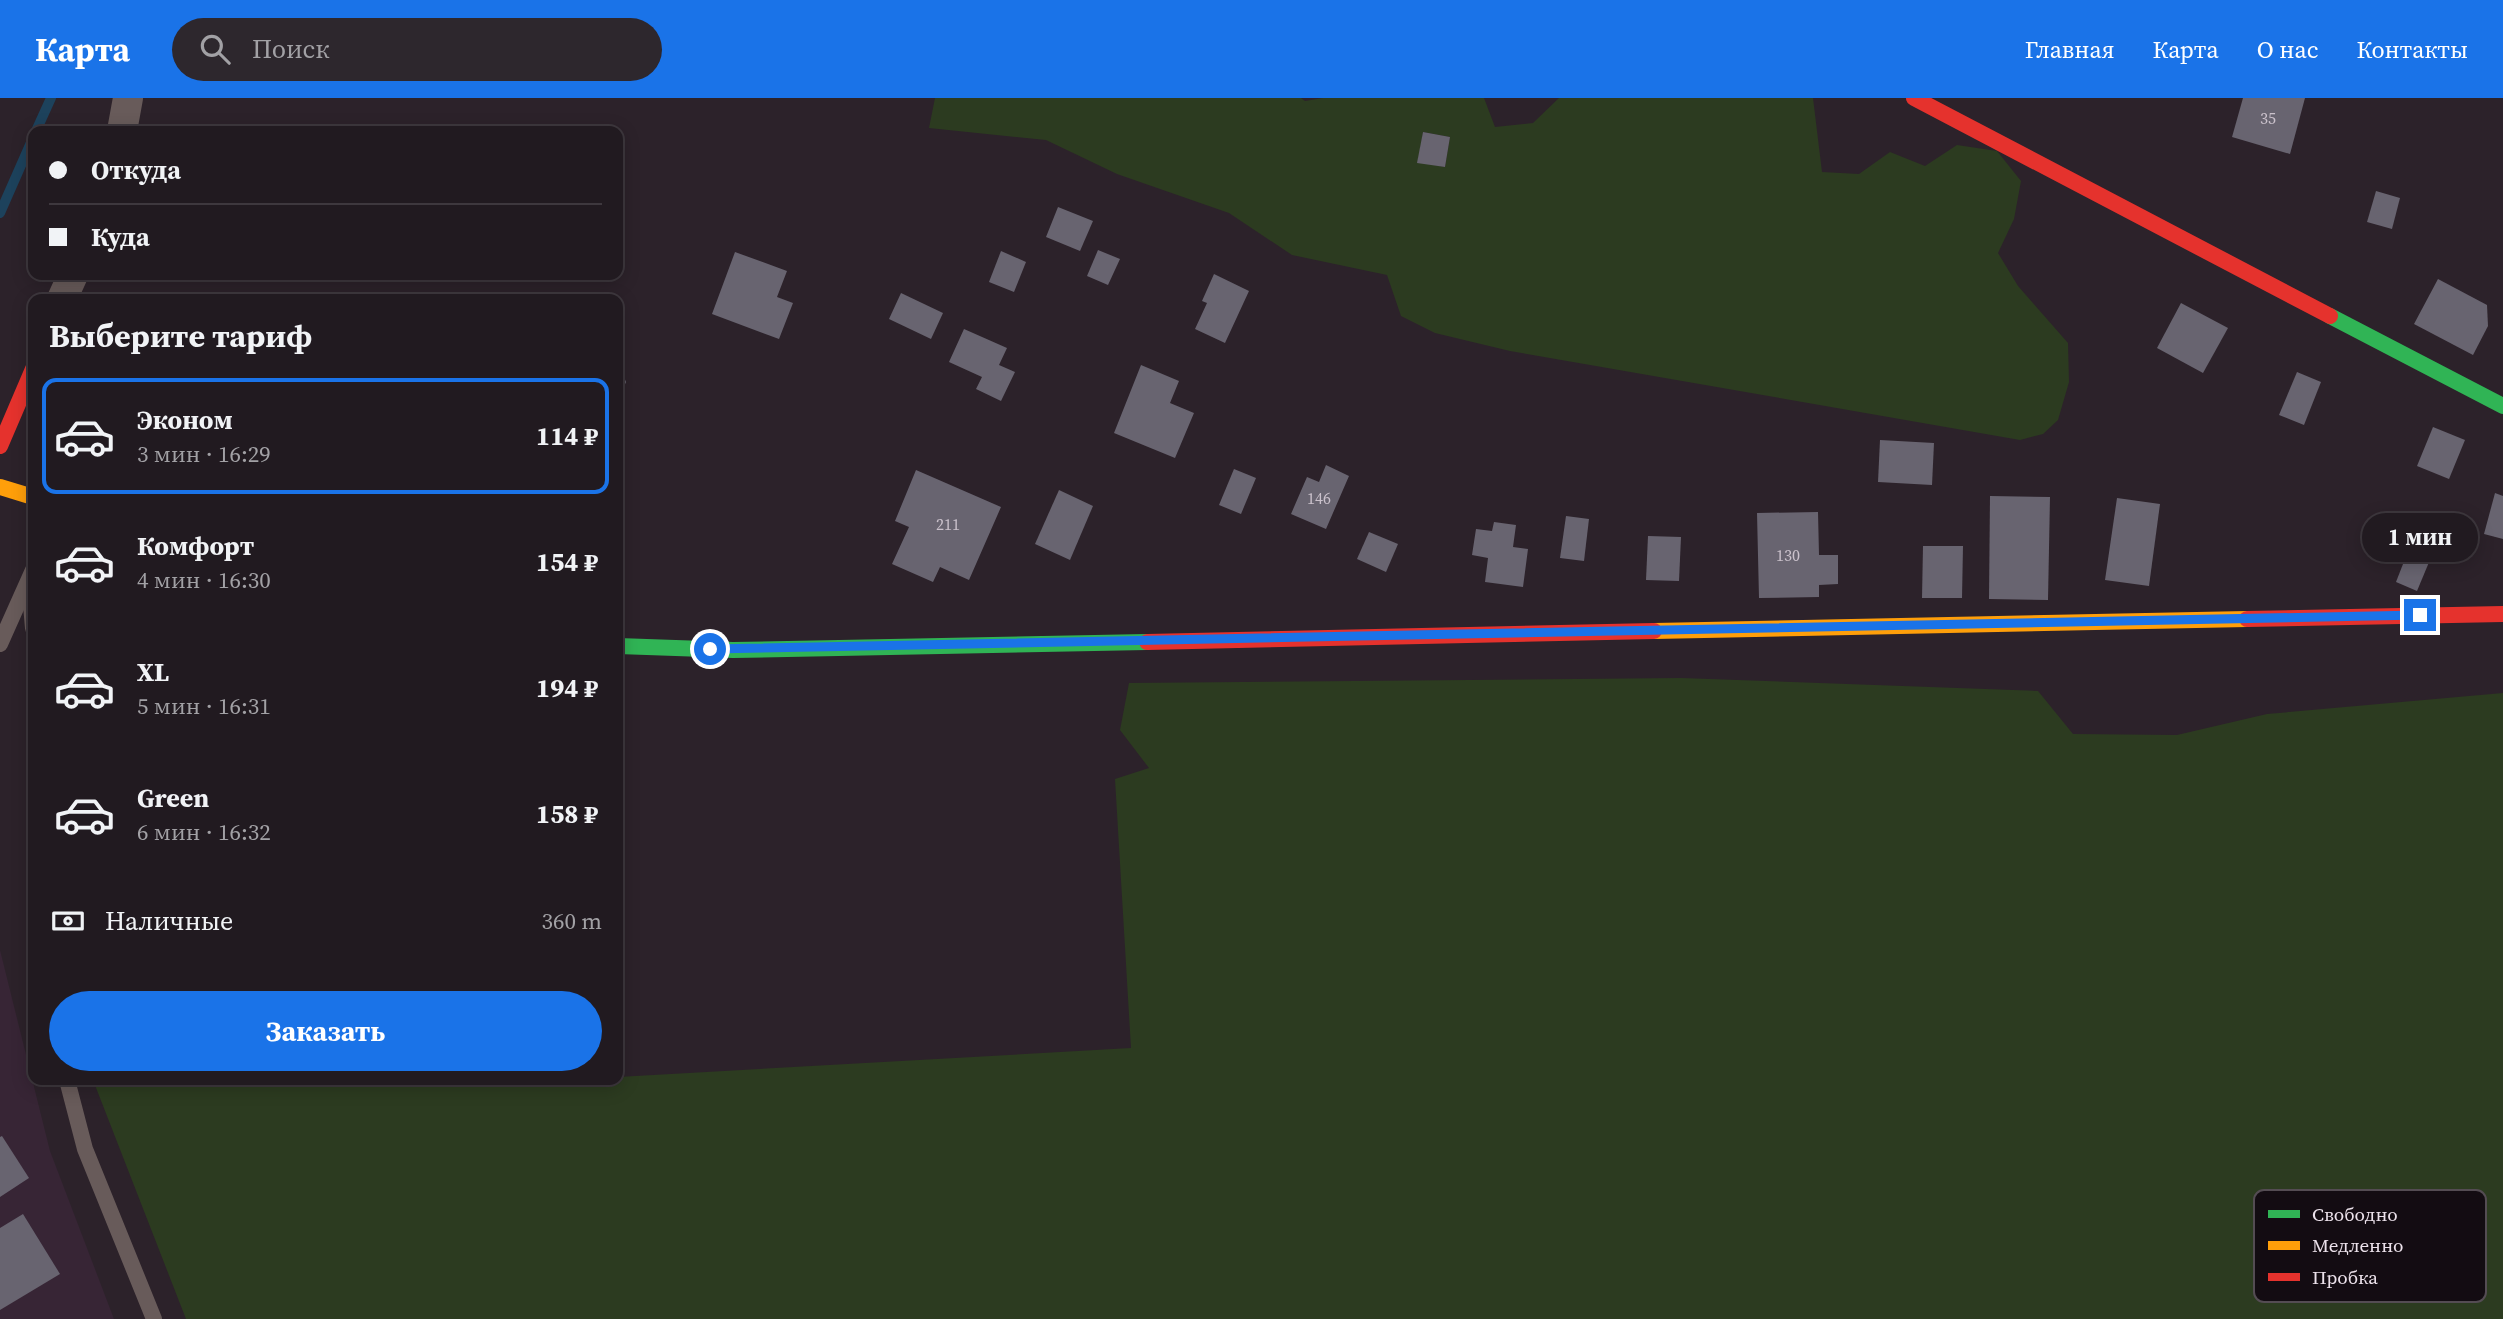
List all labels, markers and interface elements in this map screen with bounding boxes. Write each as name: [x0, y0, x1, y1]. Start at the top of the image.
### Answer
search box: [172, 18, 662, 81]
text: Карта: [35, 27, 130, 72]
icon: search: [196, 30, 234, 68]
text: Поиск: [252, 31, 330, 67]
text: Главная: [2025, 33, 2114, 66]
text: Карта: [2152, 33, 2219, 66]
text: О нас: [2257, 33, 2318, 66]
text: Контакты: [2356, 33, 2468, 66]
house number: 35: [2260, 107, 2276, 129]
text: Откуда: [91, 152, 181, 188]
text: Куда: [91, 219, 150, 255]
text: Выберите тариф: [49, 314, 312, 358]
text: Эконом: [137, 402, 233, 438]
icon: car: [53, 405, 116, 468]
text: 114 ₽: [536, 418, 598, 454]
text: 3 мин · 16:29: [137, 438, 271, 470]
house number: 146: [1307, 487, 1331, 509]
house number: 211: [936, 513, 960, 535]
callout: 1 мин: [2362, 514, 2478, 562]
text: 1 мин: [2388, 521, 2452, 553]
text: Комфорт: [137, 528, 254, 564]
icon: car: [53, 531, 116, 594]
text: 154 ₽: [536, 544, 598, 580]
house number: 130: [1776, 544, 1800, 566]
text: 4 мин · 16:30: [137, 564, 271, 596]
route end: [2404, 599, 2436, 631]
route start: [694, 633, 726, 665]
text: XL: [137, 654, 169, 690]
icon: car: [53, 657, 116, 720]
text: 194 ₽: [536, 670, 598, 706]
text: 5 мин · 16:31: [137, 690, 271, 722]
text: Green: [137, 780, 209, 816]
icon: car: [53, 783, 116, 846]
text: 158 ₽: [536, 796, 598, 832]
text: 6 мин · 16:32: [137, 816, 271, 848]
icon: cash: [49, 902, 87, 940]
text: Наличные: [105, 903, 233, 939]
text: 360 m: [541, 905, 602, 937]
button: Заказать: [49, 991, 602, 1071]
legend: [2254, 1190, 2486, 1302]
text: Свободно: [2312, 1201, 2398, 1227]
text: Медленно: [2312, 1232, 2403, 1258]
text: Пробка: [2312, 1264, 2378, 1290]

